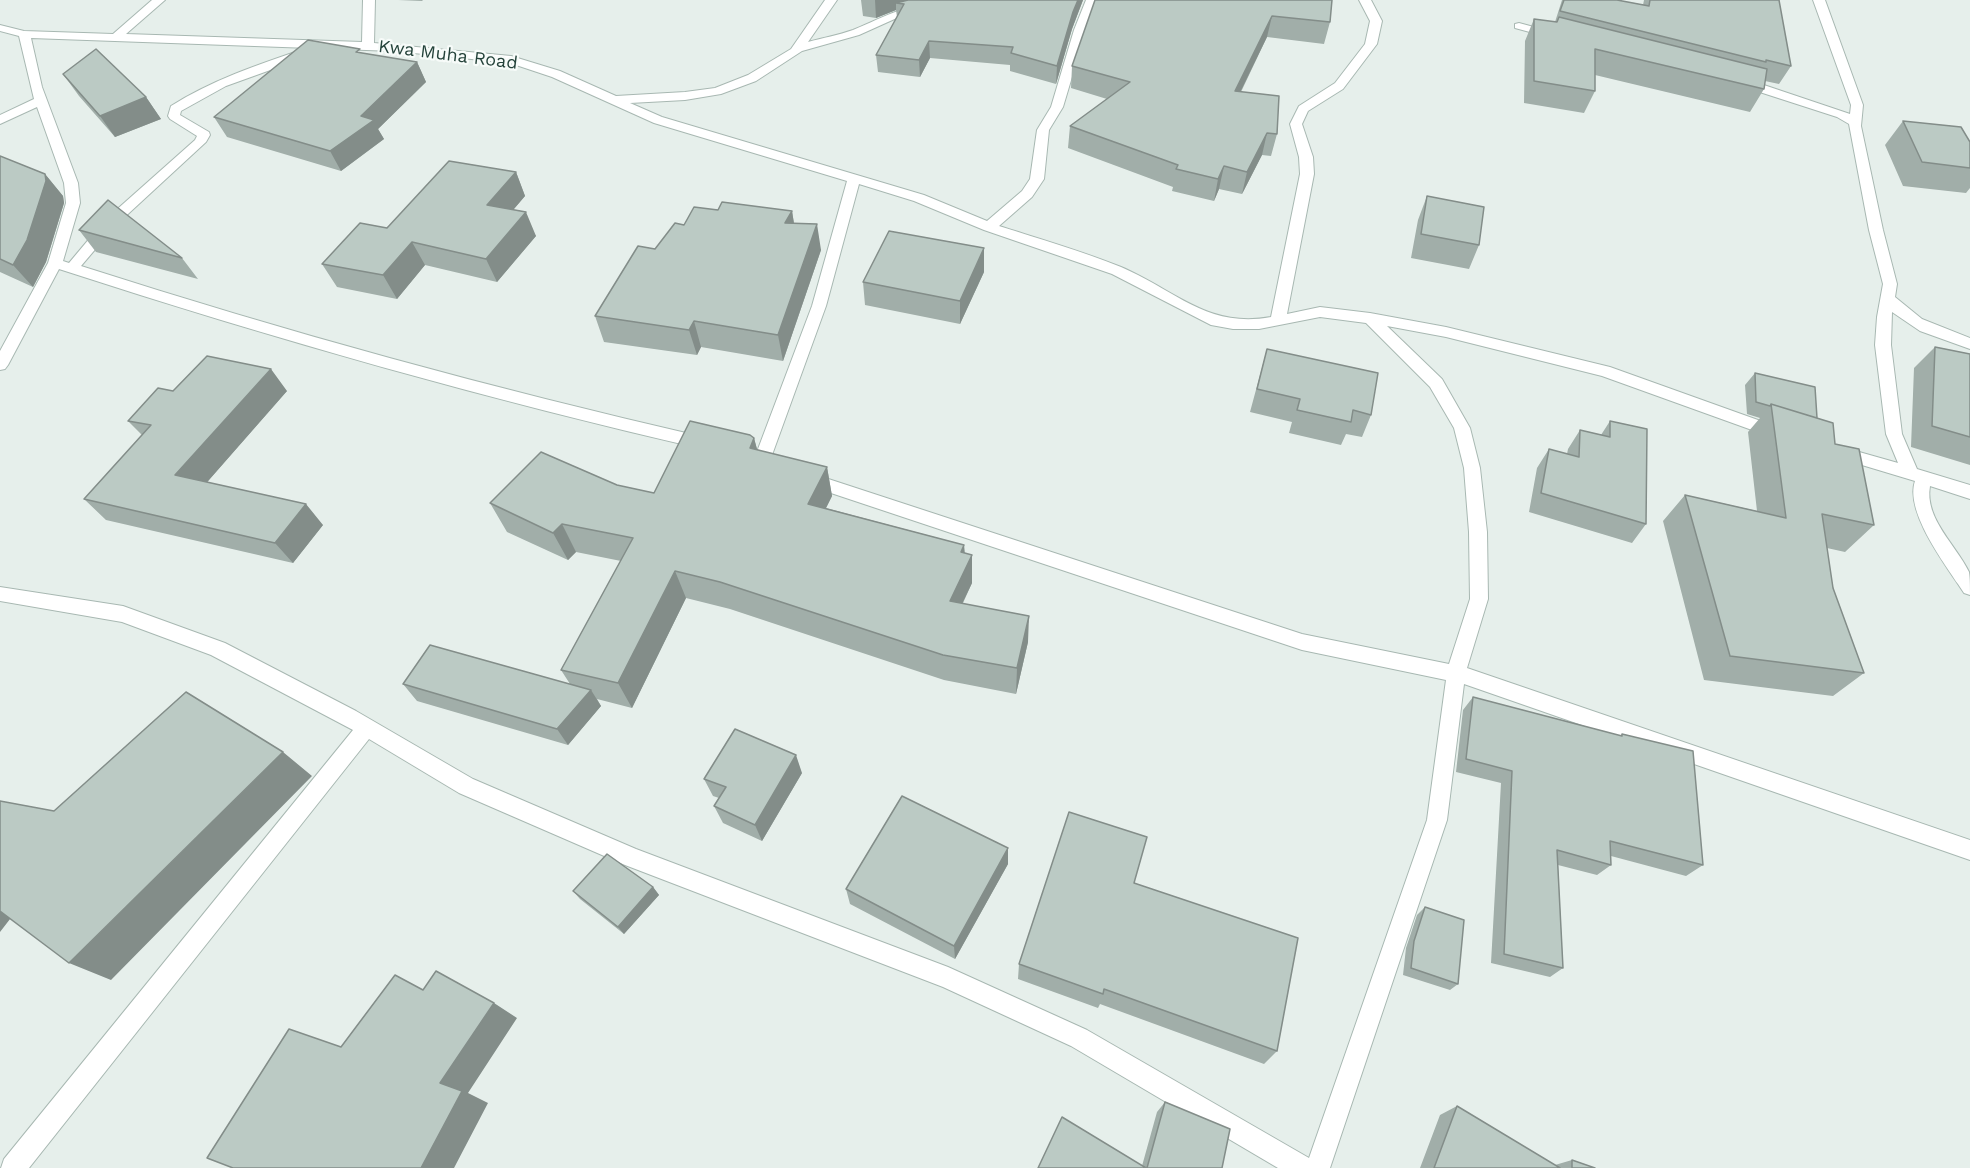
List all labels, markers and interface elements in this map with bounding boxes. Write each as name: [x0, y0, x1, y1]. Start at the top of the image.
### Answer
street label: Kwa Muha Road: [377, 36, 519, 74]

